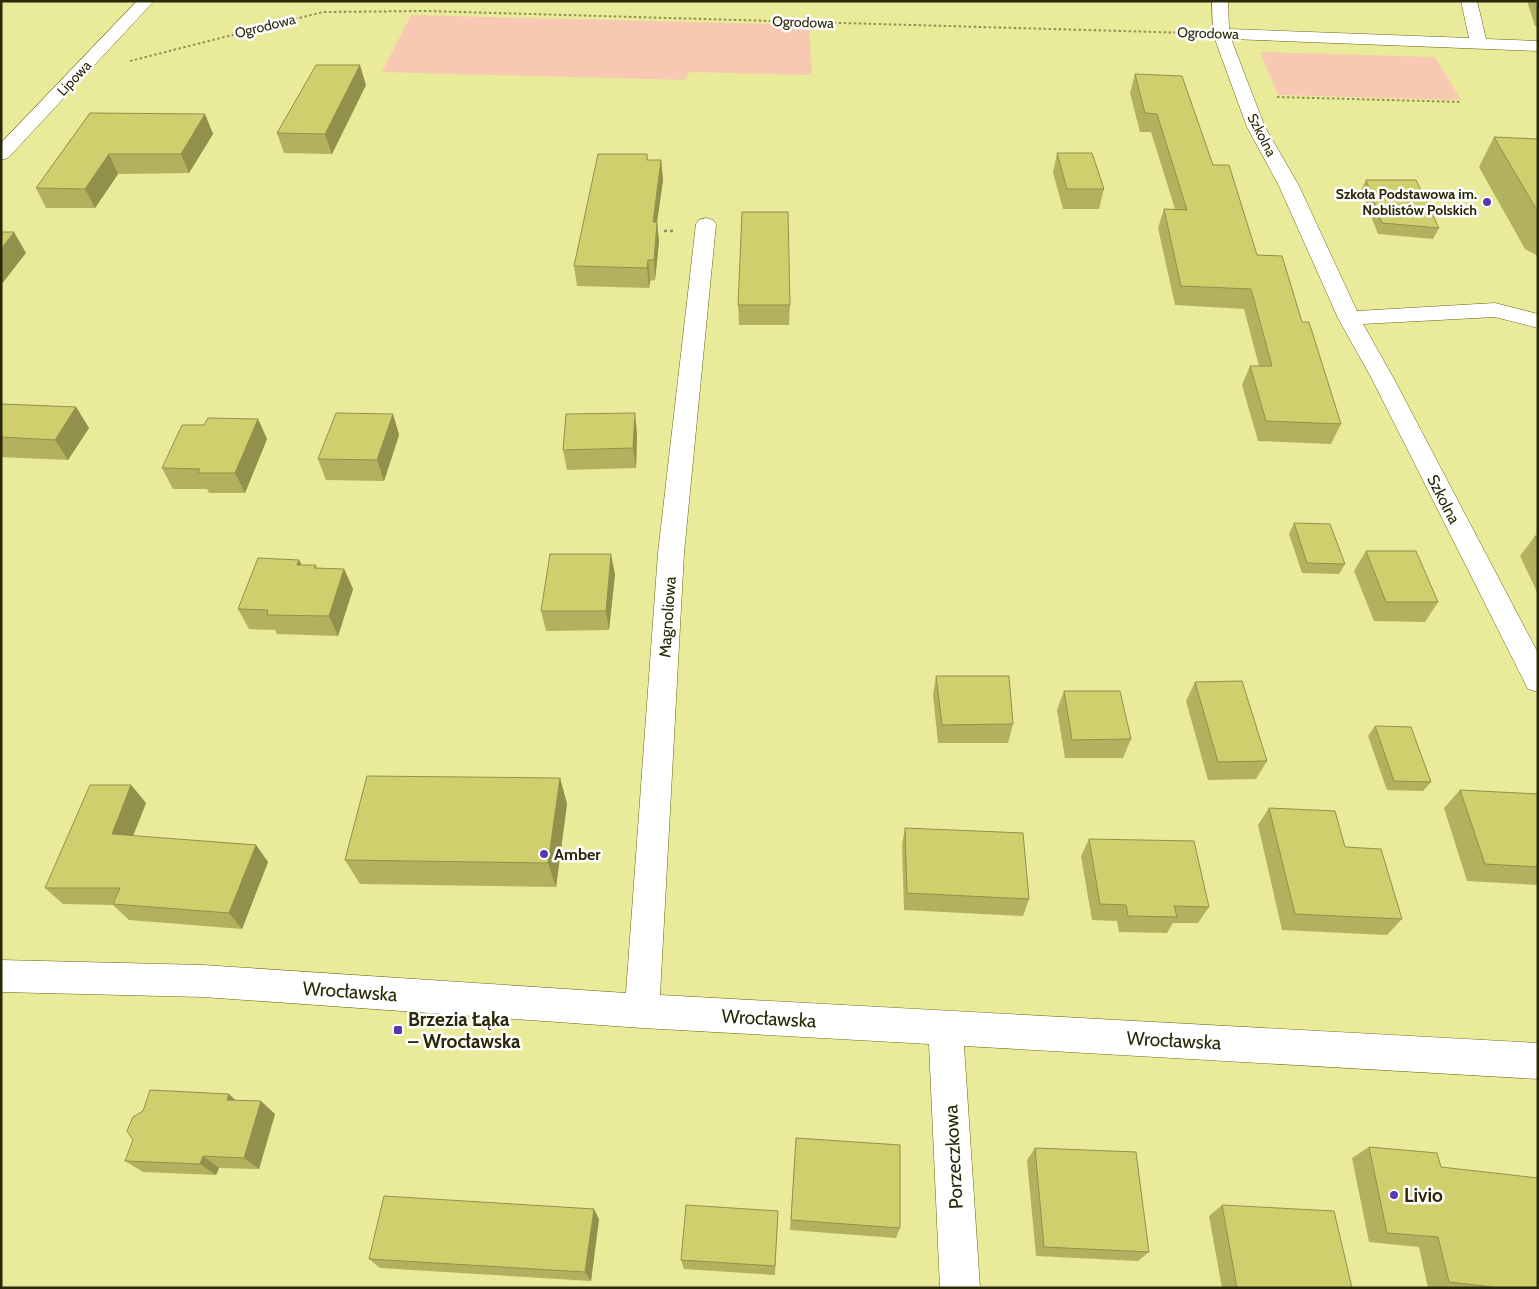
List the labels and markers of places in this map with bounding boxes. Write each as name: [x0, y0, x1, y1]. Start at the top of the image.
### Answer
place label: Szkoła Podstawowa im. Noblistów Polskich: [1336, 185, 1477, 219]
marker: Szkoła Podstawowa im. Noblistów Polskich: [1481, 196, 1493, 208]
place label: Amber: [554, 845, 601, 864]
marker: Amber: [538, 848, 550, 860]
place label: Brzezia Łąka – Wrocławska: [408, 1008, 521, 1053]
marker: Brzezia Łąka – Wrocławska: [392, 1024, 404, 1036]
place label: Livio: [1404, 1184, 1443, 1207]
marker: Livio: [1388, 1189, 1400, 1201]

